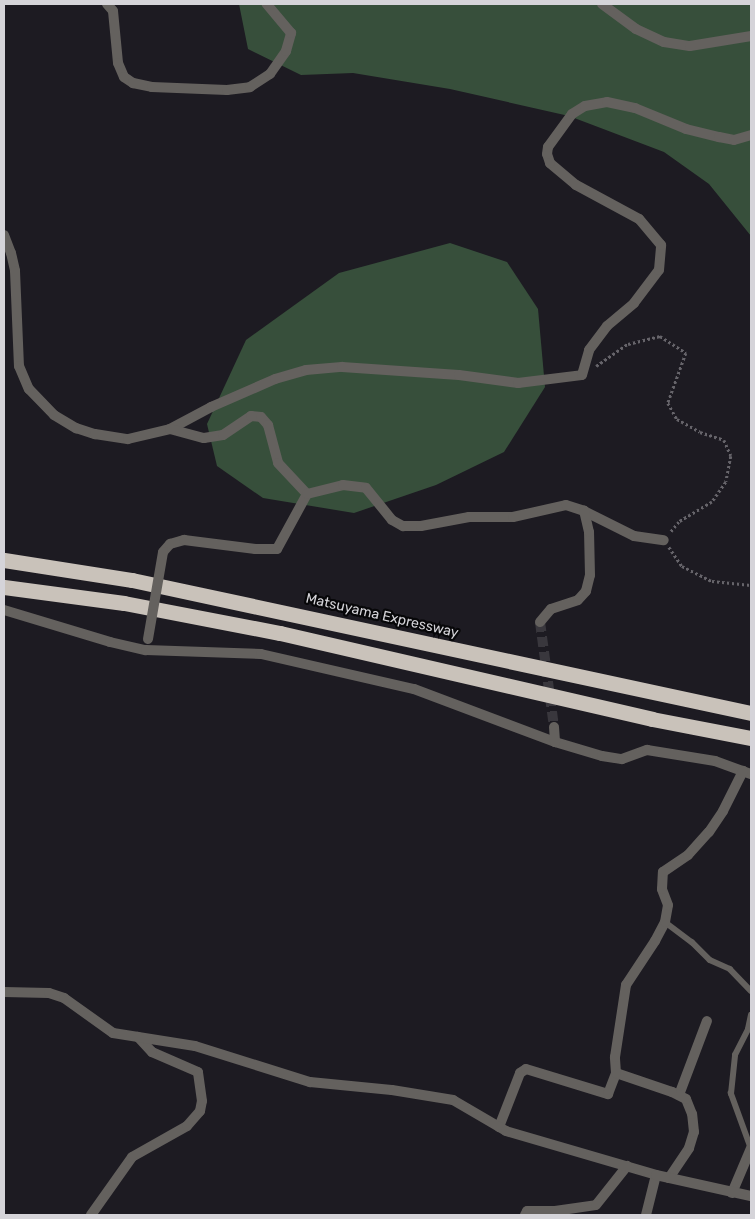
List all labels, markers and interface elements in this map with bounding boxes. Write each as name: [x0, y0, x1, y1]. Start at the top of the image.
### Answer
street label: Matsuyama Expressway: [304, 590, 460, 642]

